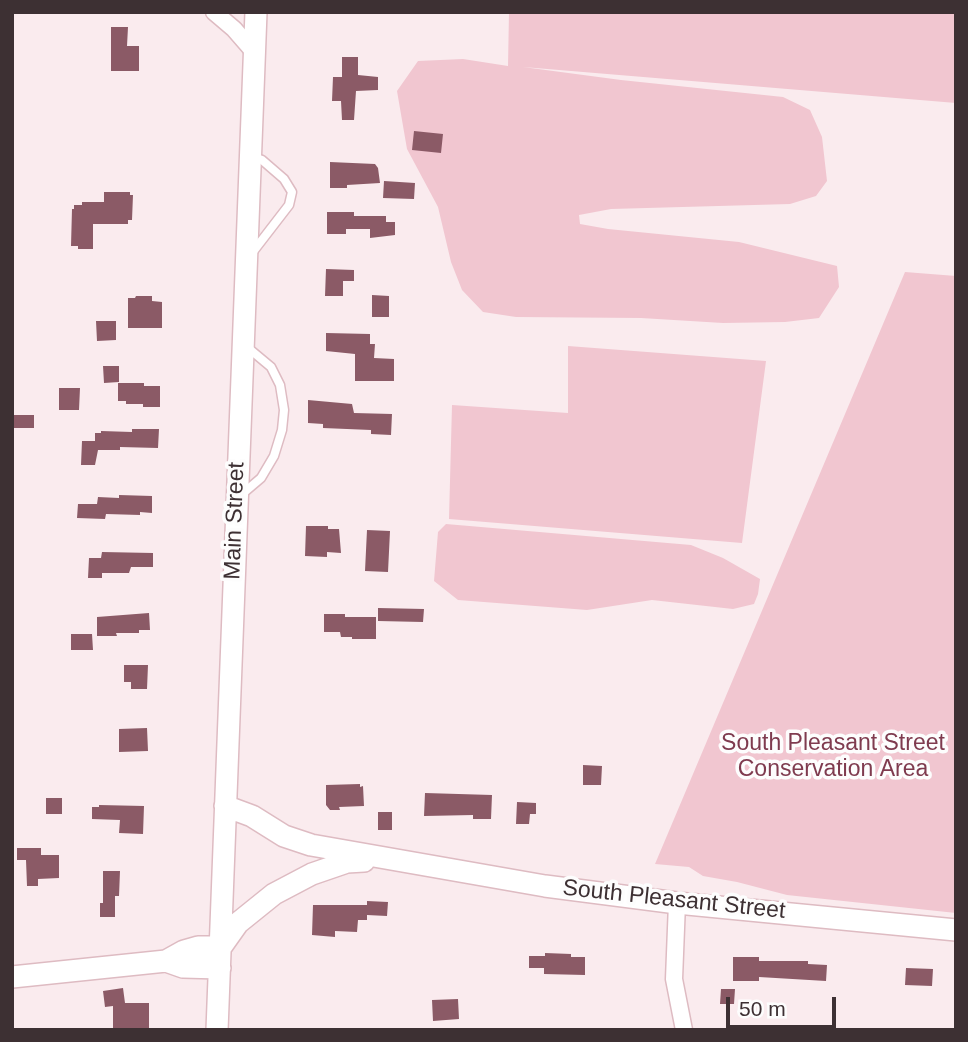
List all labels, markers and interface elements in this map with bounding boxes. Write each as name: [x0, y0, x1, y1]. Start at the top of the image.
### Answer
street label: Main Street: [219, 462, 251, 580]
park label: South Pleasant Street Conservation Area: [721, 730, 945, 784]
street label: South Pleasant Street: [561, 875, 787, 925]
scale bar: [730, 982, 840, 1026]
text: 50 m: [739, 997, 786, 1020]

